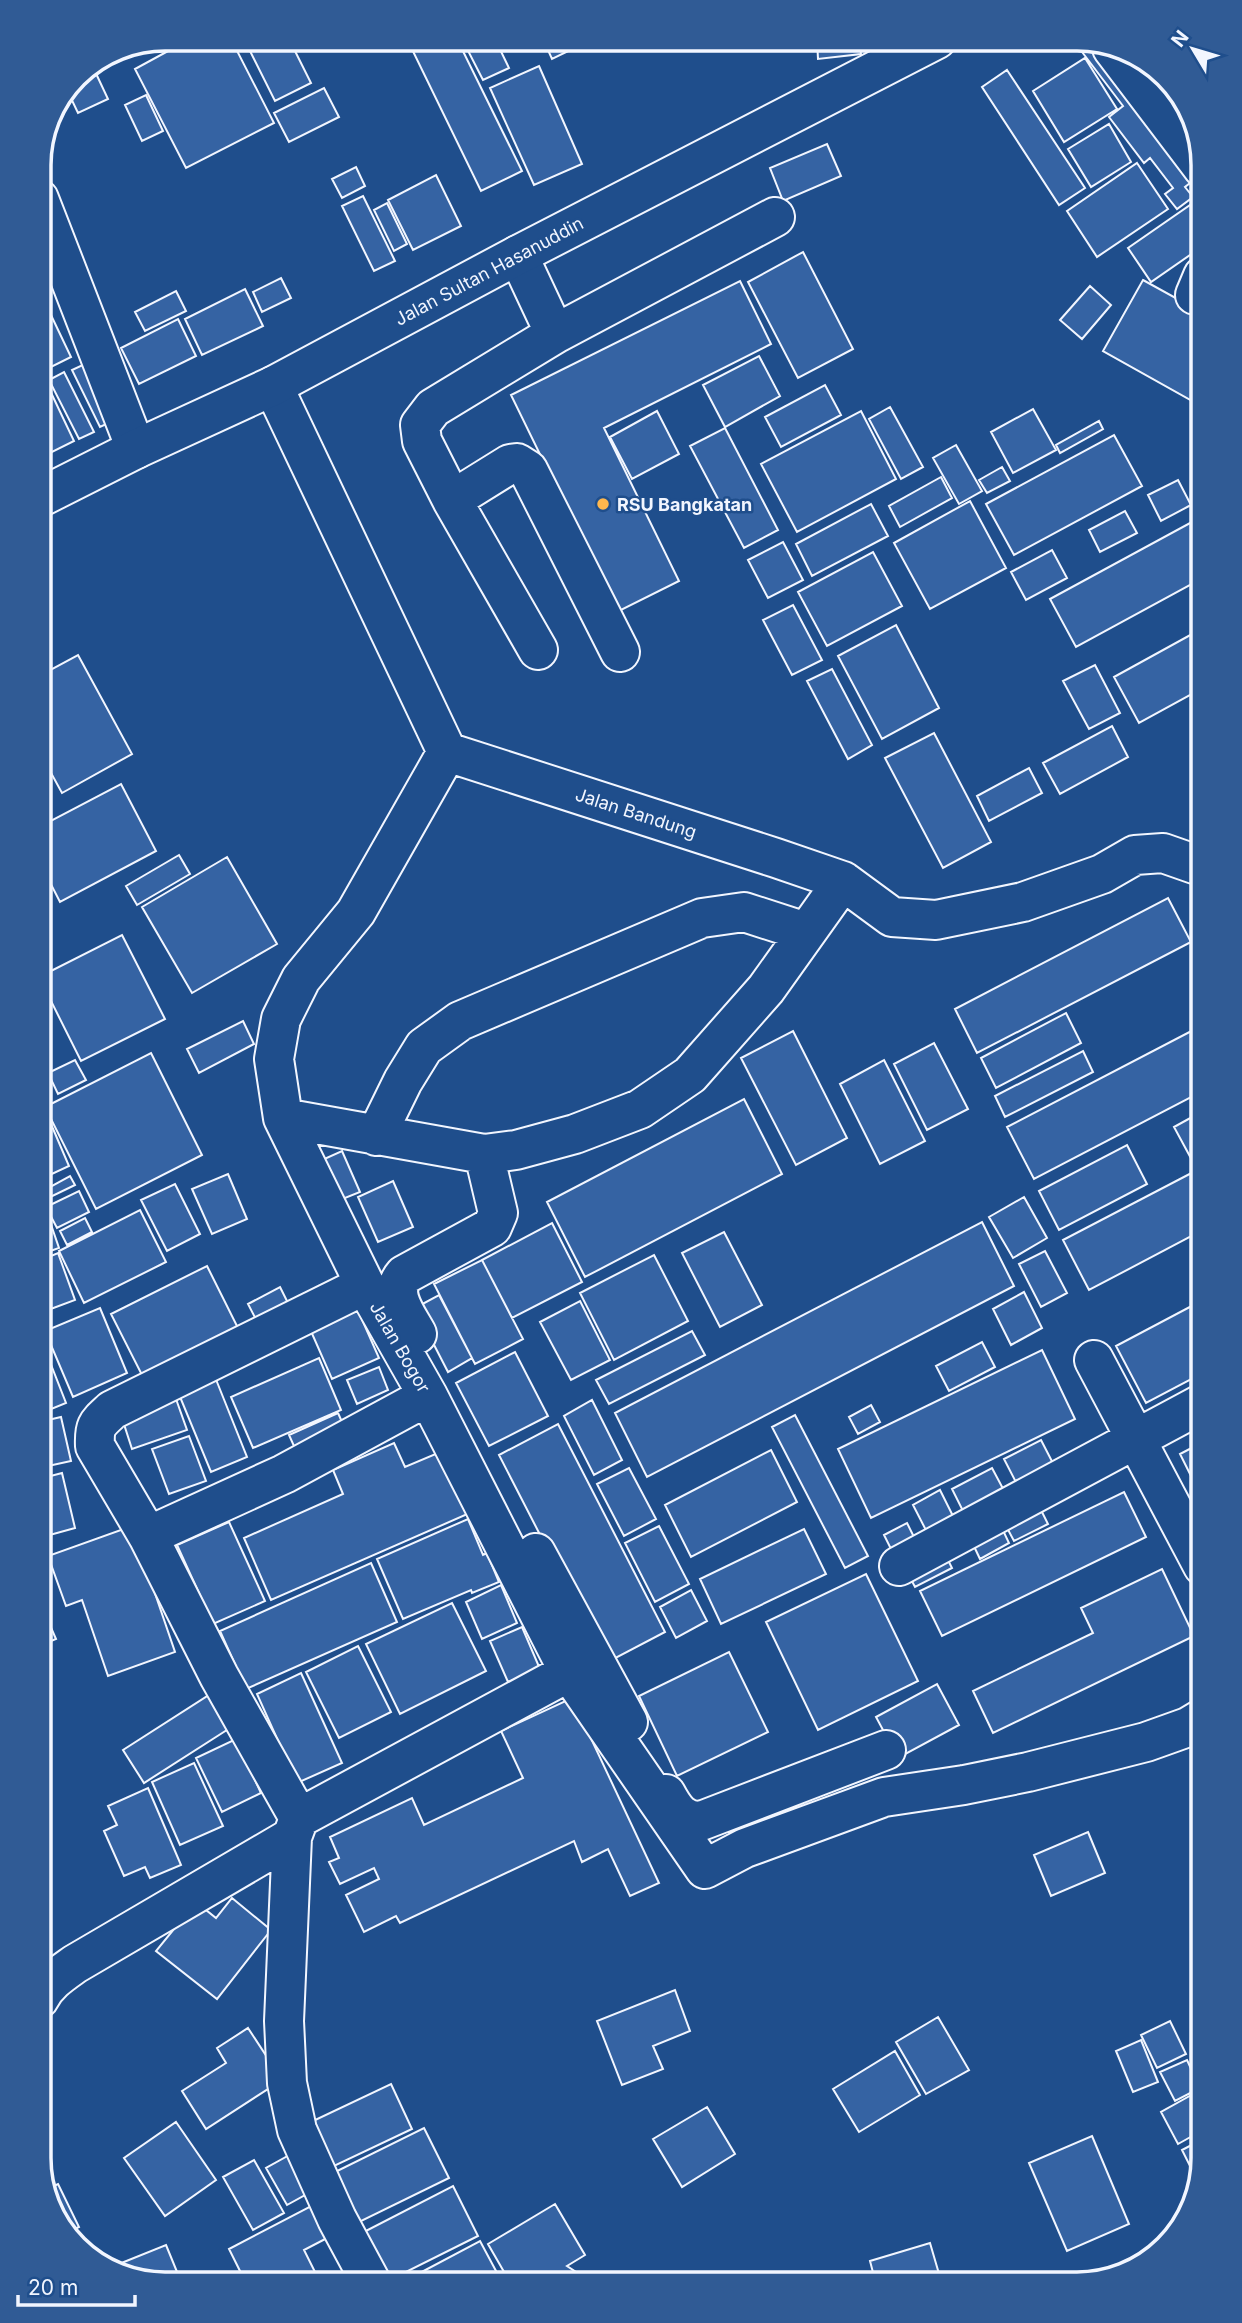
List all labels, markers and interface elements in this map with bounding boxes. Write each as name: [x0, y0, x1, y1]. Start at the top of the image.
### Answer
north arrow: [1158, 14, 1228, 84]
text: N: [1166, 26, 1194, 52]
street label: Jalan Sultan Hasanuddin: [391, 212, 587, 330]
place label: RSU Bangkatan: [617, 494, 752, 515]
marker: RSU Bangkatan: [595, 496, 611, 512]
street label: Jalan Bandung: [573, 783, 699, 843]
street label: Jalan Bogor: [365, 1298, 435, 1396]
scale bar: [18, 2264, 135, 2308]
text: 20 m: [28, 2275, 78, 2300]

